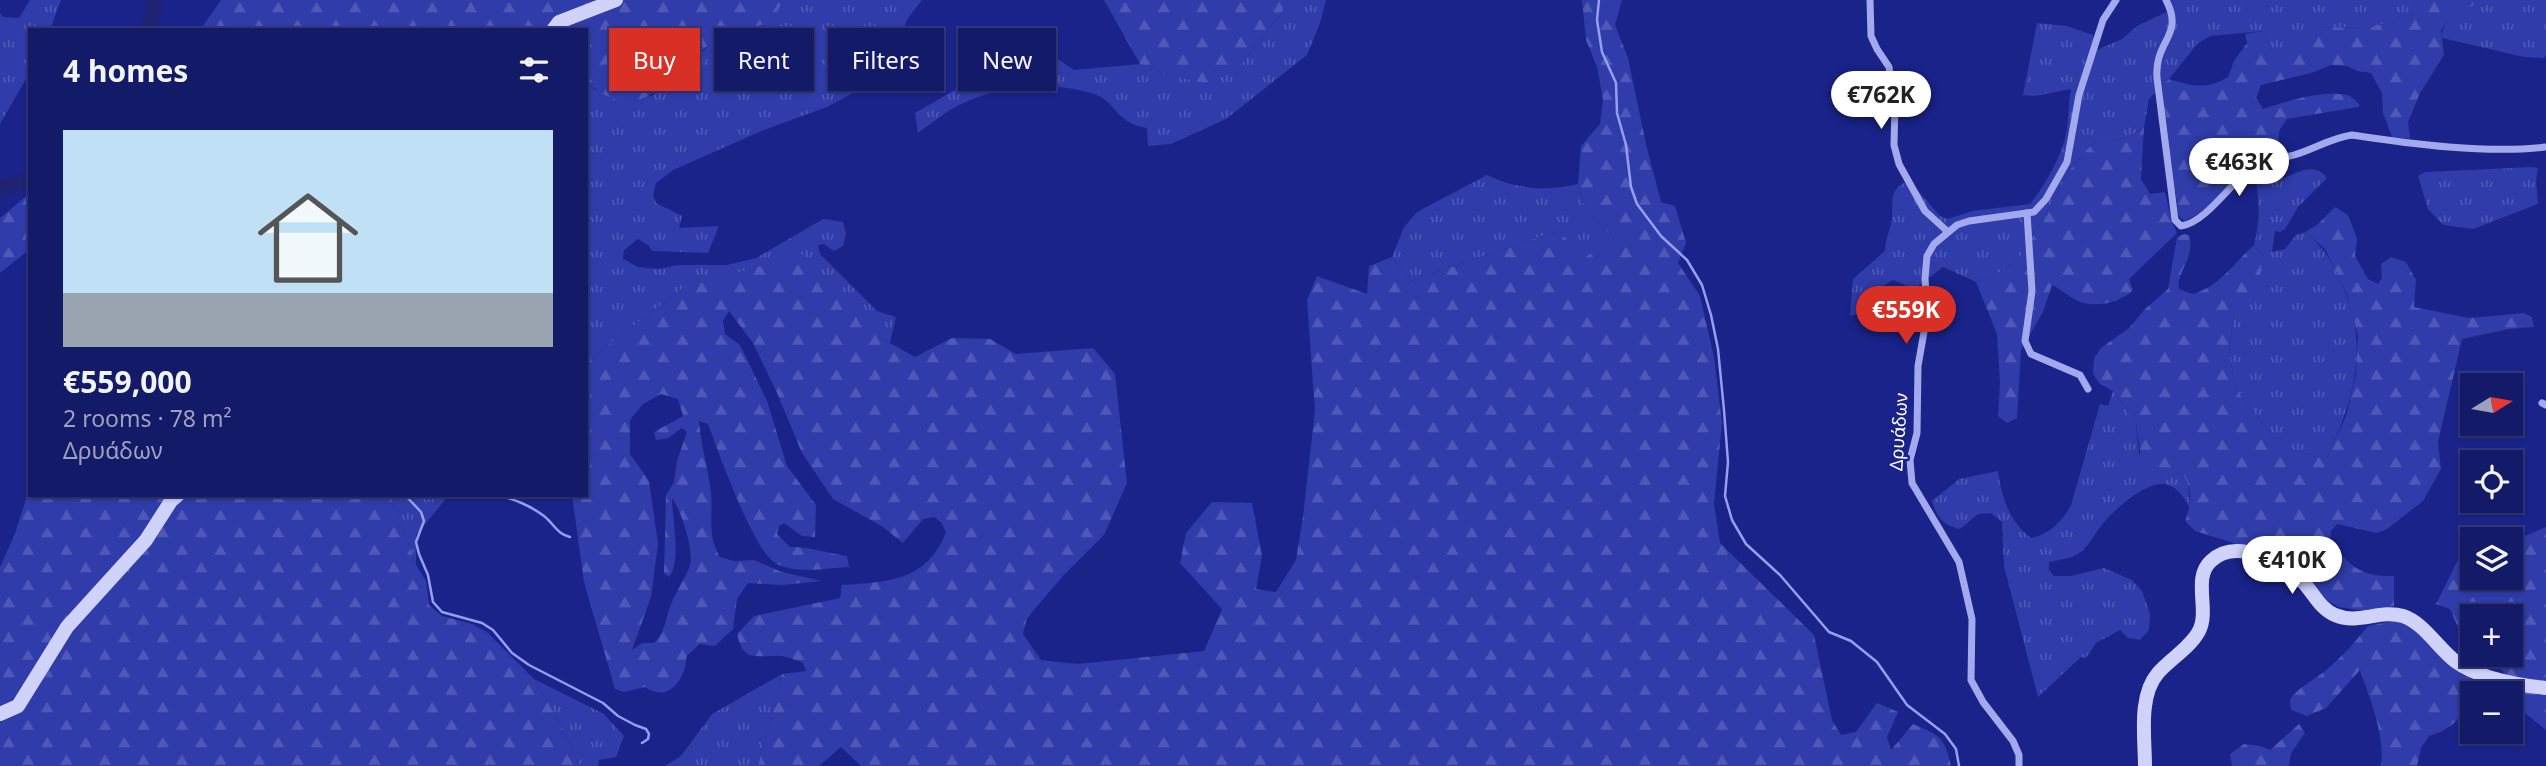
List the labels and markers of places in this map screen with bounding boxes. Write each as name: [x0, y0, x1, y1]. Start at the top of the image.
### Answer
pin: €762K: [1832, 72, 1930, 131]
pin: €463K: [2190, 138, 2288, 198]
pin: €559K: [1857, 286, 1955, 346]
pin: €410K: [2243, 536, 2341, 596]

